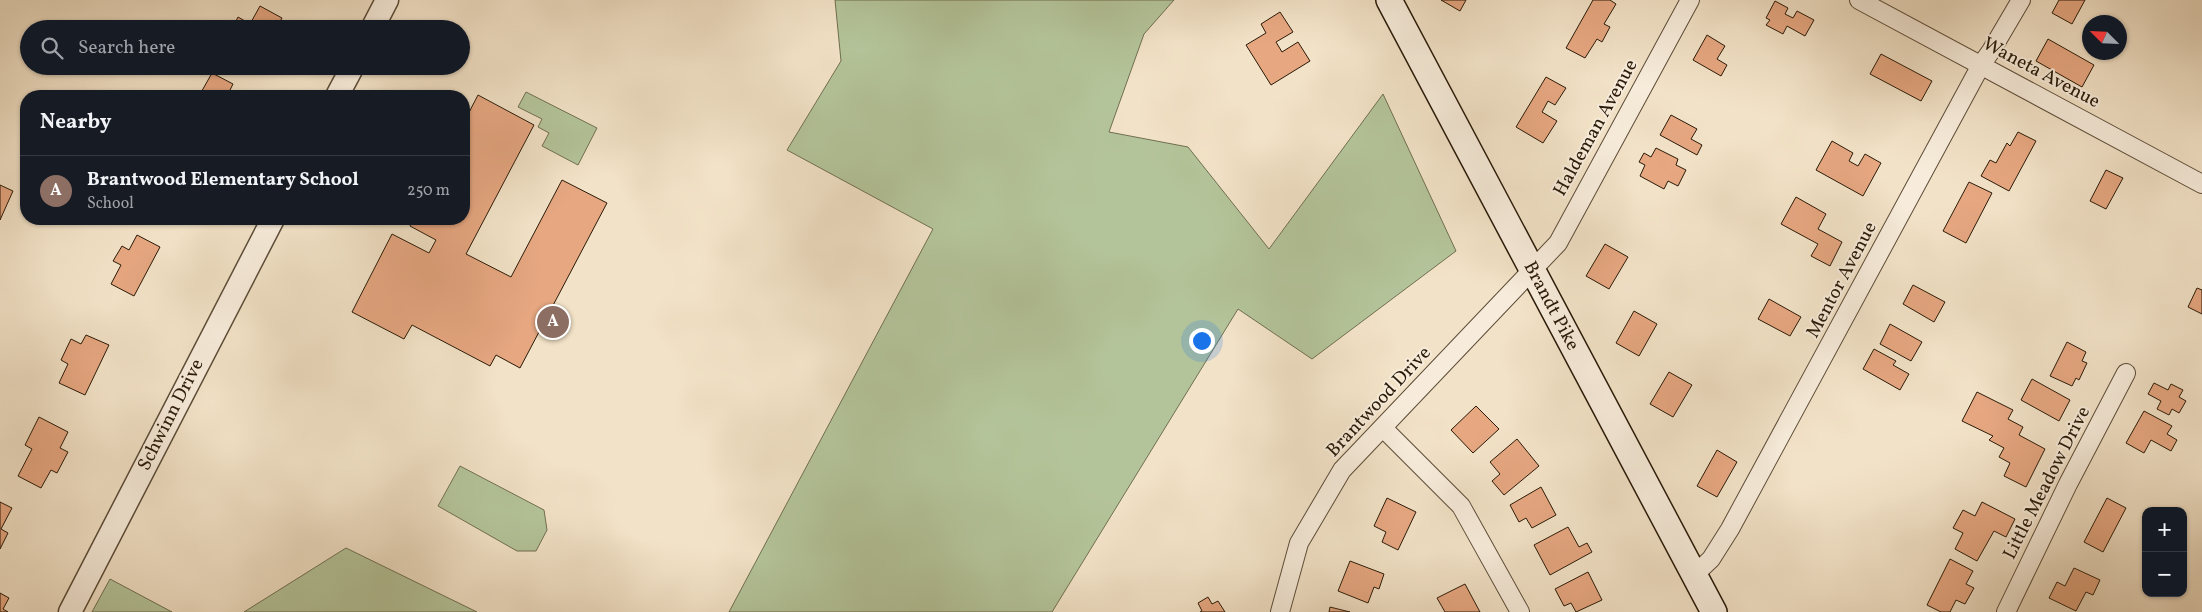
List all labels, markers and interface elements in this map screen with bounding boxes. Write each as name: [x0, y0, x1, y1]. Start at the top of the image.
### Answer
north arrow: [2082, 15, 2127, 60]
search box: [20, 20, 470, 75]
street label: Waneta Avenue: [1978, 31, 2104, 115]
icon: search: [38, 34, 66, 62]
text: Search here: [78, 35, 175, 61]
street label: Haldeman Avenue: [1548, 55, 1644, 201]
text: Nearby: [40, 108, 111, 137]
text: Brantwood Elementary School: [87, 167, 359, 193]
text: A: [50, 180, 62, 202]
text: 250 m: [407, 180, 450, 202]
text: School: [87, 193, 134, 215]
street label: Mentor Avenue: [1800, 217, 1884, 343]
street label: Brandt Pike: [1517, 257, 1585, 355]
pin: A: [537, 303, 569, 341]
your location: [1189, 328, 1215, 354]
street label: Brantwood Drive: [1321, 341, 1437, 463]
street label: Schwinn Drive: [132, 355, 210, 475]
street label: Little Meadow Drive: [1997, 402, 2097, 564]
map controls: [2142, 507, 2187, 597]
button: +: [2142, 507, 2187, 552]
button: −: [2142, 552, 2187, 597]

